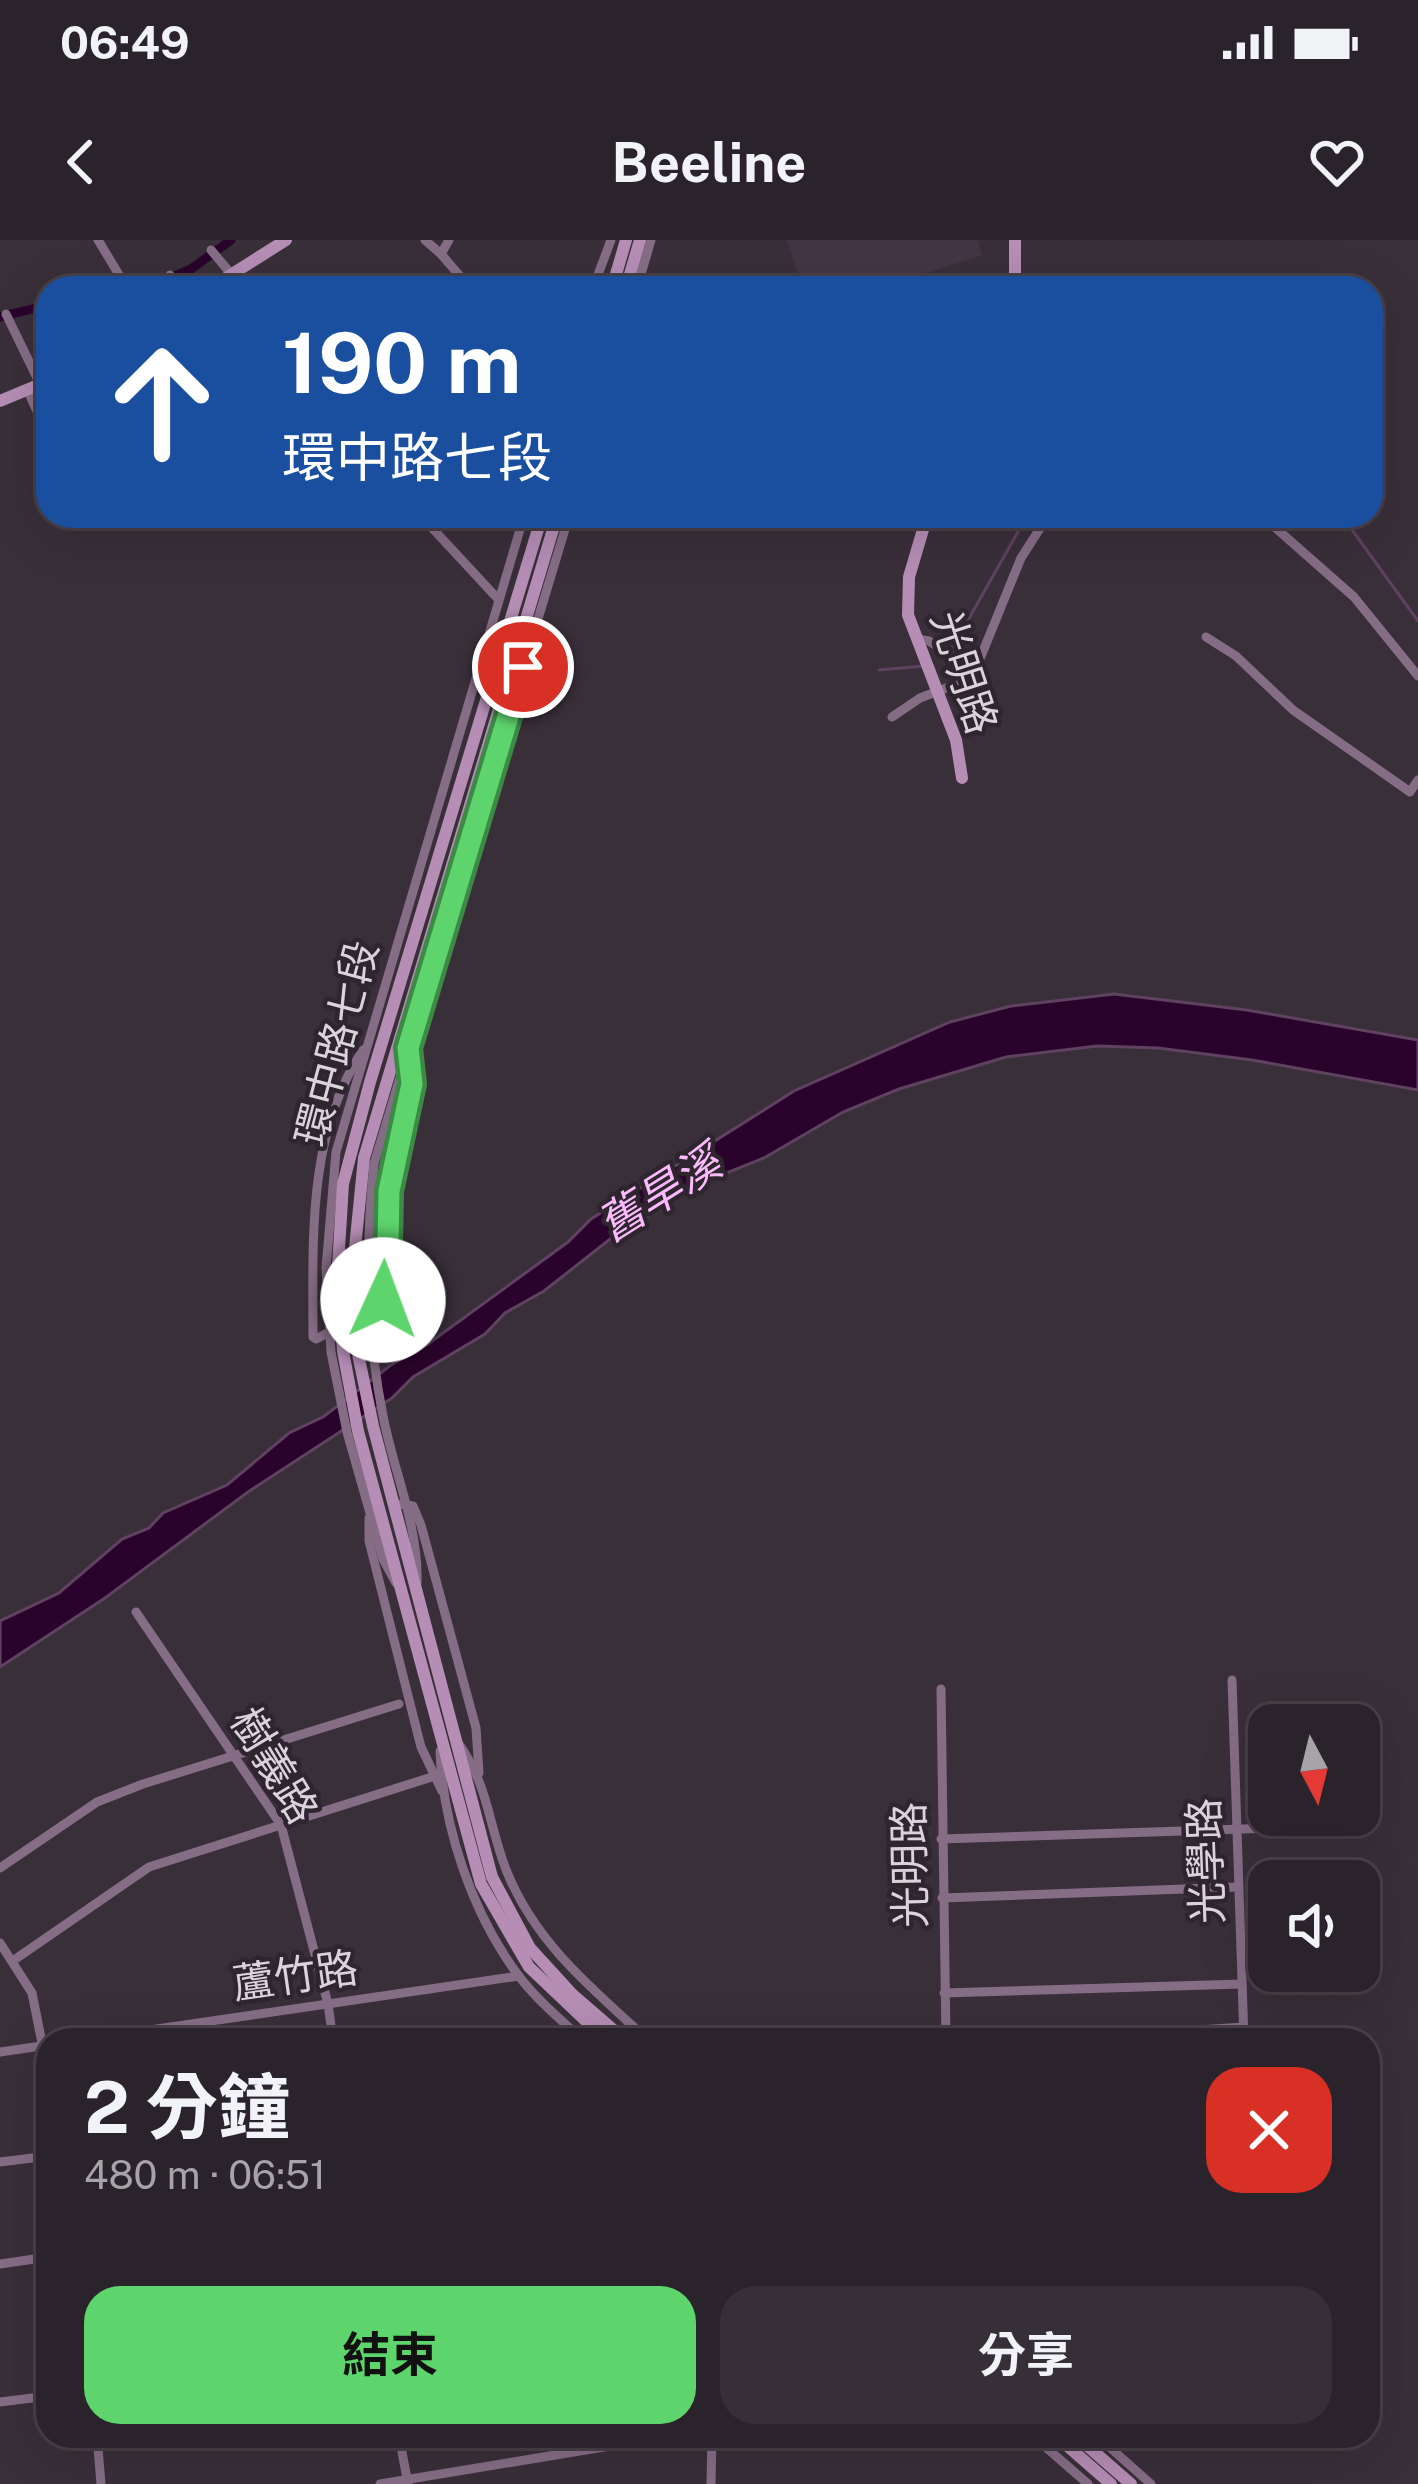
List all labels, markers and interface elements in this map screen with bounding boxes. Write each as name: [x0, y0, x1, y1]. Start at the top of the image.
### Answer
text: 06:49: [60, 16, 190, 69]
icon: back: [48, 129, 114, 195]
icon: heart: [1304, 129, 1370, 195]
text: Beeline: [612, 131, 806, 194]
text: 190 m: [282, 313, 521, 412]
icon: ahead: [84, 324, 240, 480]
text: 環中路七段: [282, 426, 552, 489]
street label: 光明路: [922, 605, 1008, 739]
pin: [472, 616, 574, 718]
icon: arrive: [490, 634, 556, 700]
street label: 環中路七段: [285, 935, 387, 1151]
water label: 舊旱溪: [588, 1132, 735, 1251]
position arrow: [320, 1237, 446, 1363]
street label: 樹義路: [222, 1698, 328, 1832]
north arrow: [1248, 1704, 1380, 1836]
map controls: [1248, 1704, 1380, 1992]
street label: 光學路: [1178, 1797, 1232, 1925]
street label: 光明路: [883, 1802, 935, 1928]
button: sound: [1248, 1860, 1380, 1992]
street label: 蘆竹路: [229, 1942, 361, 2008]
text: 2 分鐘: [84, 2065, 290, 2149]
button: close: [1206, 2067, 1332, 2193]
text: 480 m · 06:51: [84, 2152, 326, 2198]
button: 結束: [84, 2286, 696, 2424]
button: 分享: [720, 2286, 1332, 2424]

